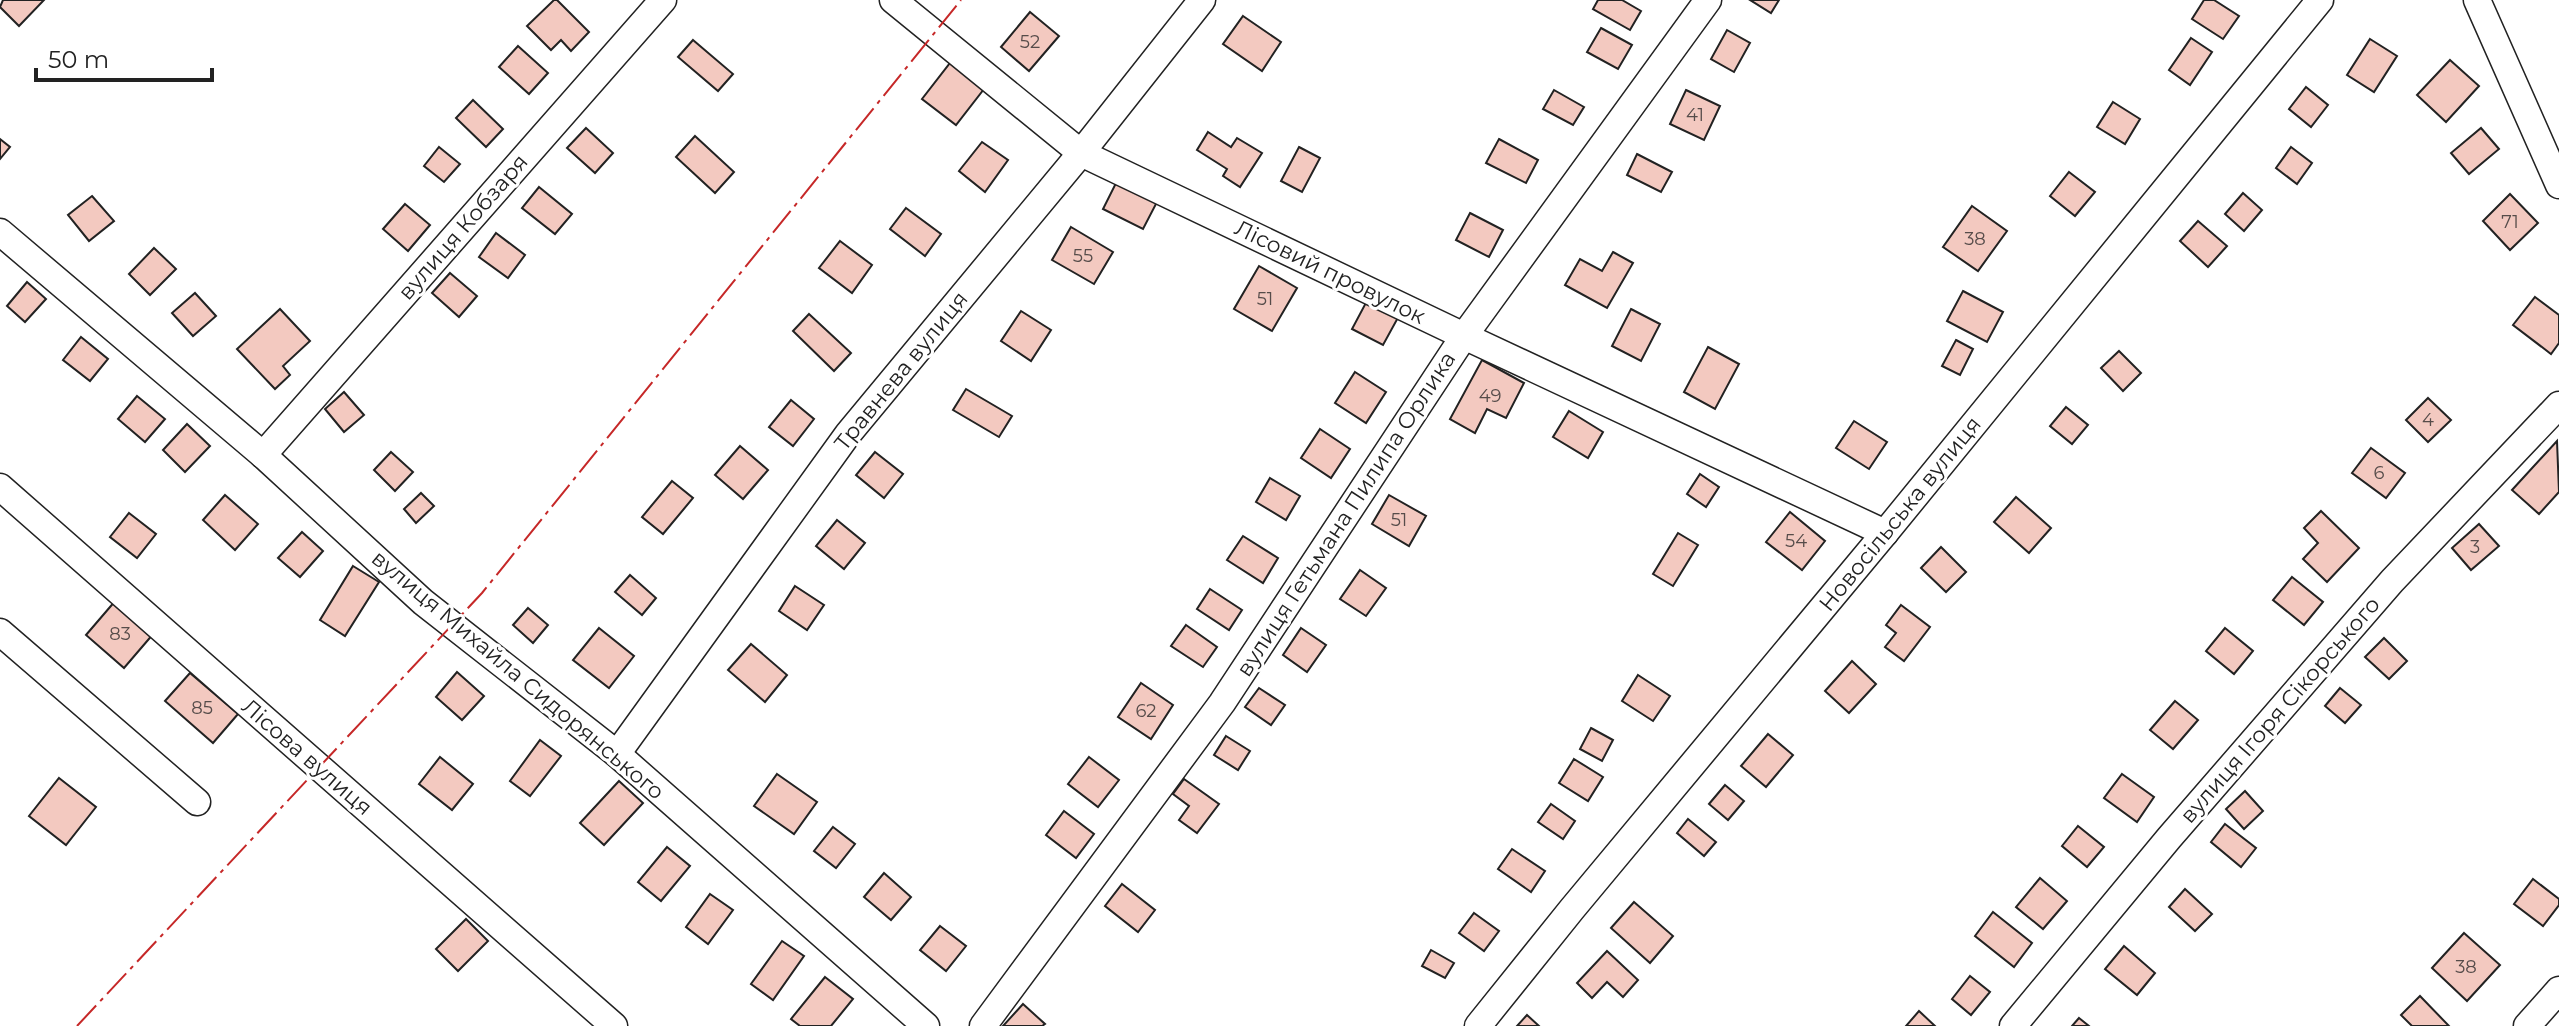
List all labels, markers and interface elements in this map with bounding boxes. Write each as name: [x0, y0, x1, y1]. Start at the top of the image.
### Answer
house number: 52: [1020, 31, 1040, 53]
scale bar: [36, 32, 212, 82]
text: 50 m: [48, 45, 109, 74]
house number: 41: [1686, 104, 1704, 126]
street label: вулиця Кобзаря: [392, 149, 534, 305]
house number: 71: [2501, 211, 2519, 233]
street label: Лісовий провулок: [1230, 214, 1430, 330]
house number: 38: [1964, 228, 1986, 250]
house number: 55: [1073, 245, 1093, 267]
street label: Травнева вулиця: [829, 286, 973, 456]
house number: 51: [1257, 288, 1273, 310]
street label: вулиця Гетьмана Пилипа Орлика: [1231, 347, 1461, 681]
house number: 49: [1479, 385, 1501, 407]
house number: 4: [2422, 409, 2434, 431]
street label: Новосільська вулиця: [1813, 411, 1987, 617]
house number: 6: [2374, 462, 2385, 484]
house number: 51: [1391, 509, 1407, 531]
house number: 54: [1785, 530, 1807, 552]
house number: 3: [2470, 536, 2480, 558]
street label: вулиця Михайла Сидорянського: [366, 545, 670, 805]
street label: вулиця Ігоря Сікорського: [2174, 591, 2386, 829]
house number: 83: [109, 623, 131, 645]
street label: Лісова вулиця: [236, 693, 378, 821]
house number: 85: [191, 697, 213, 719]
house number: 62: [1135, 700, 1157, 722]
house number: 38: [2455, 956, 2477, 978]

